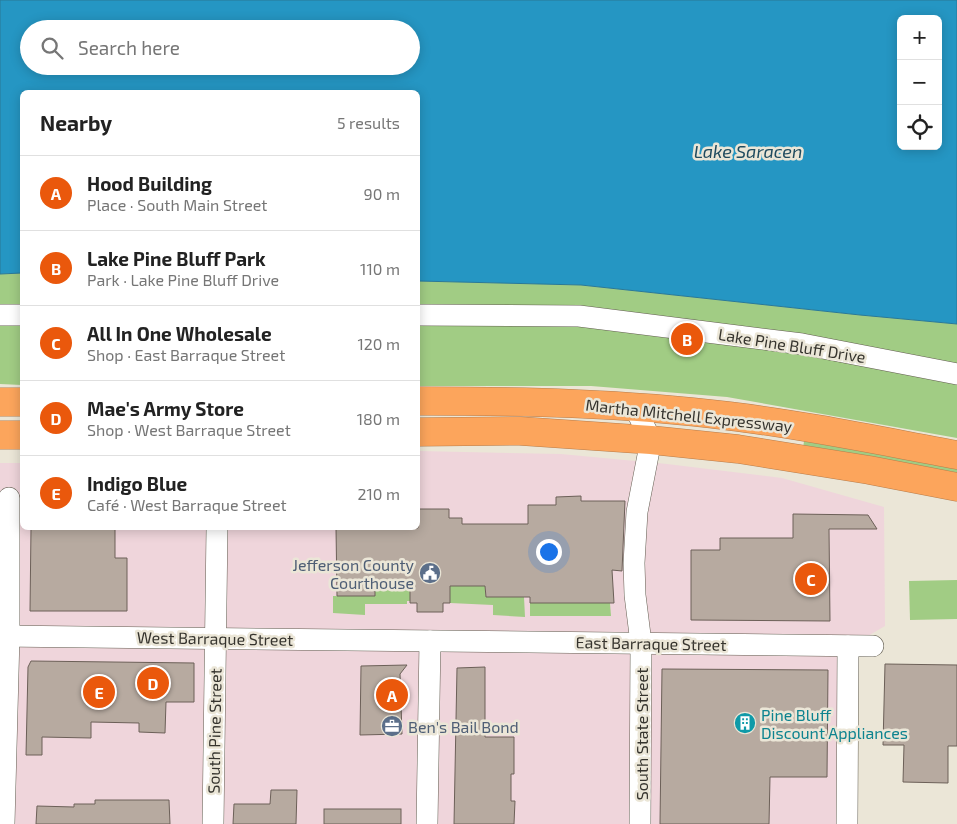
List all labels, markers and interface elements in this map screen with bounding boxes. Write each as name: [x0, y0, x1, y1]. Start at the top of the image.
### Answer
map controls: [897, 15, 942, 150]
button: +: [897, 15, 942, 60]
search box: [20, 20, 420, 75]
icon: search: [38, 34, 66, 62]
text: Search here: [78, 36, 180, 59]
button: −: [897, 60, 942, 105]
button: locate: [897, 105, 942, 150]
text: Nearby: [40, 110, 112, 135]
text: 5 results: [337, 113, 400, 132]
water label: Lake Saracen: [694, 140, 802, 162]
text: Hood Building: [87, 172, 212, 195]
text: A: [51, 184, 61, 203]
text: 90 m: [364, 184, 400, 203]
text: Place · South Main Street: [87, 195, 267, 214]
text: Lake Pine Bluff Park: [87, 247, 266, 270]
text: B: [51, 259, 61, 278]
text: 110 m: [360, 259, 400, 278]
text: Park · Lake Pine Bluff Drive: [87, 270, 279, 289]
pin: B: [671, 320, 703, 358]
text: All In One Wholesale: [87, 322, 272, 345]
street label: Lake Pine Bluff Drive: [717, 324, 867, 366]
text: C: [51, 334, 61, 353]
text: 120 m: [357, 334, 400, 353]
text: Shop · East Barraque Street: [87, 345, 285, 364]
street label: Martha Mitchell Expressway: [585, 395, 794, 435]
text: Mae's Army Store: [87, 397, 244, 420]
text: D: [51, 409, 61, 428]
text: 180 m: [357, 409, 400, 428]
text: Shop · West Barraque Street: [87, 420, 291, 439]
text: Indigo Blue: [87, 472, 187, 495]
text: E: [51, 484, 61, 503]
text: 210 m: [357, 484, 400, 503]
text: Café · West Barraque Street: [87, 495, 287, 514]
your location: [536, 539, 562, 565]
place label: Jefferson County Courthouse: [292, 555, 415, 592]
pin: C: [795, 560, 827, 598]
public building icon: Jefferson County Courthouse: [418, 561, 442, 585]
street label: West Barraque Street: [137, 627, 293, 649]
street label: East Barraque Street: [575, 632, 727, 654]
pin: D: [137, 664, 169, 702]
street label: South Pine Street: [203, 668, 225, 794]
street label: South State Street: [632, 668, 651, 800]
pin: E: [83, 673, 115, 711]
pin: A: [376, 676, 408, 714]
place label: Pine Bluff Discount Appliances: [761, 705, 908, 742]
building icon: Pine Bluff Discount Appliances: [733, 711, 757, 735]
office icon: Ben's Bail Bond: [380, 714, 404, 738]
place label: Ben's Bail Bond: [408, 717, 519, 736]

